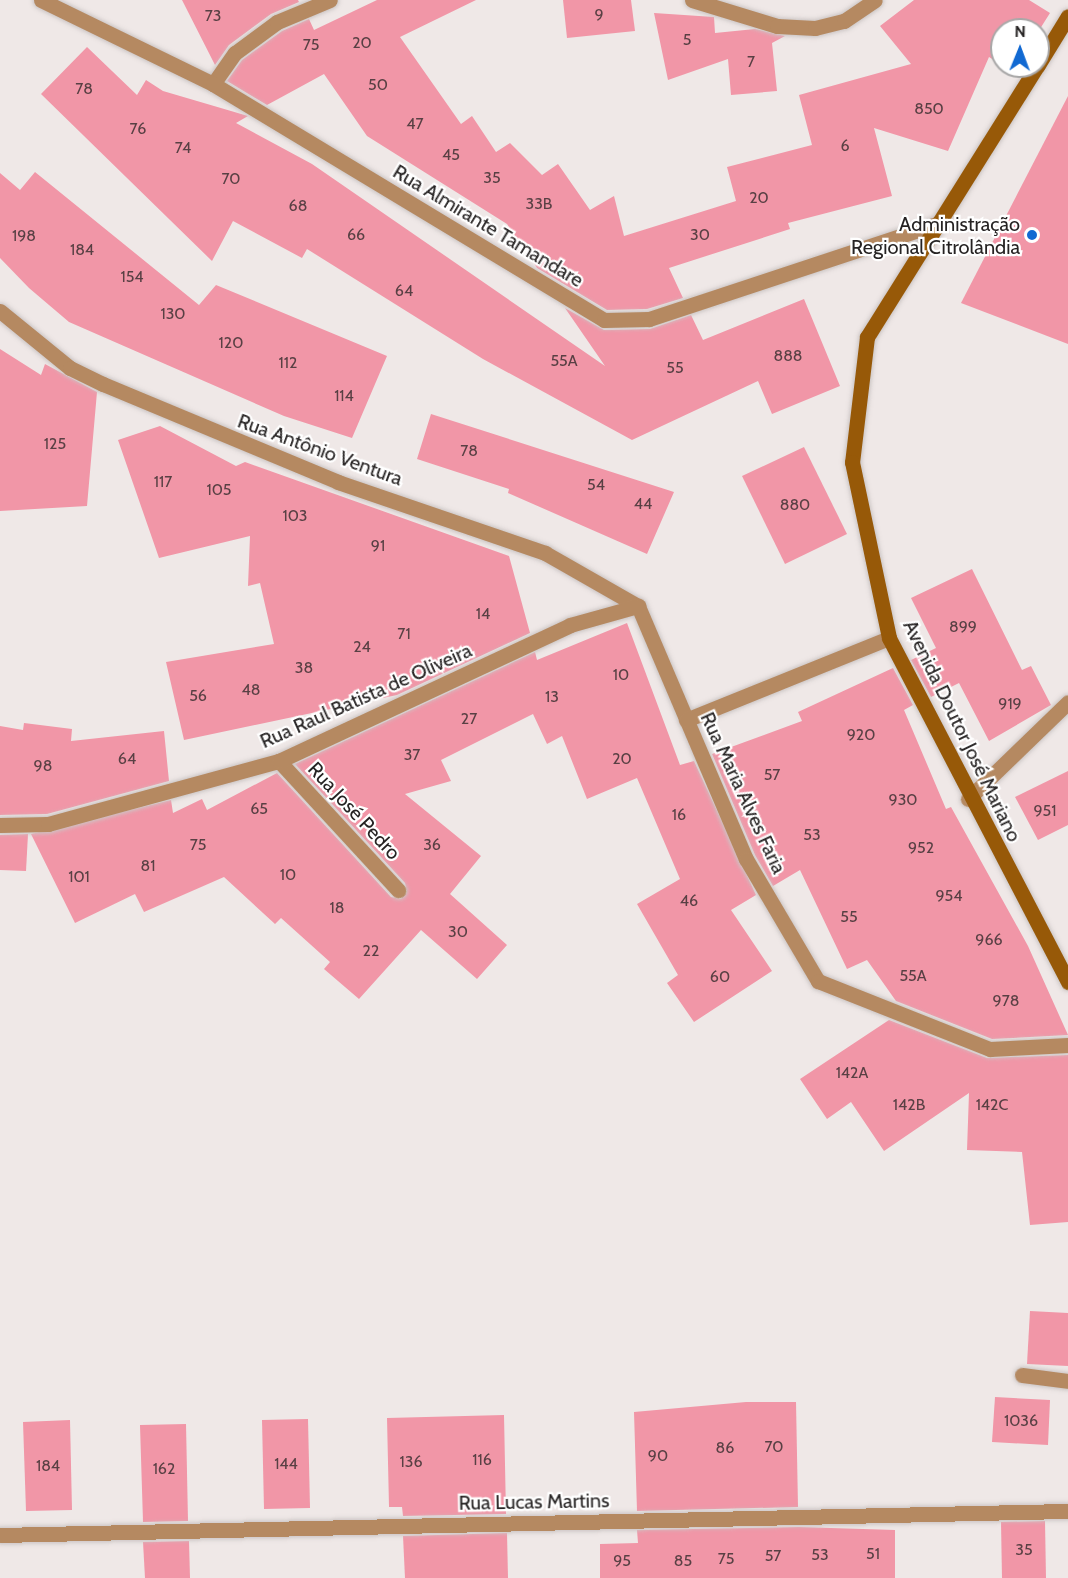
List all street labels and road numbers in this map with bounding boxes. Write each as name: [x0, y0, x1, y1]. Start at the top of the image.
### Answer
street label: Rua Almirante Tamandare: [389, 160, 587, 292]
street label: Rua Antônio Ventura: [234, 409, 406, 491]
street label: Avenida Doutor José Mariano: [898, 616, 1026, 846]
street label: Rua Raul Batista de Oliveira: [256, 638, 476, 754]
street label: Rua Maria Alves Faria: [695, 708, 791, 878]
street label: Rua José Pedro: [303, 757, 405, 865]
street label: Rua Lucas Martins: [458, 1489, 610, 1515]

